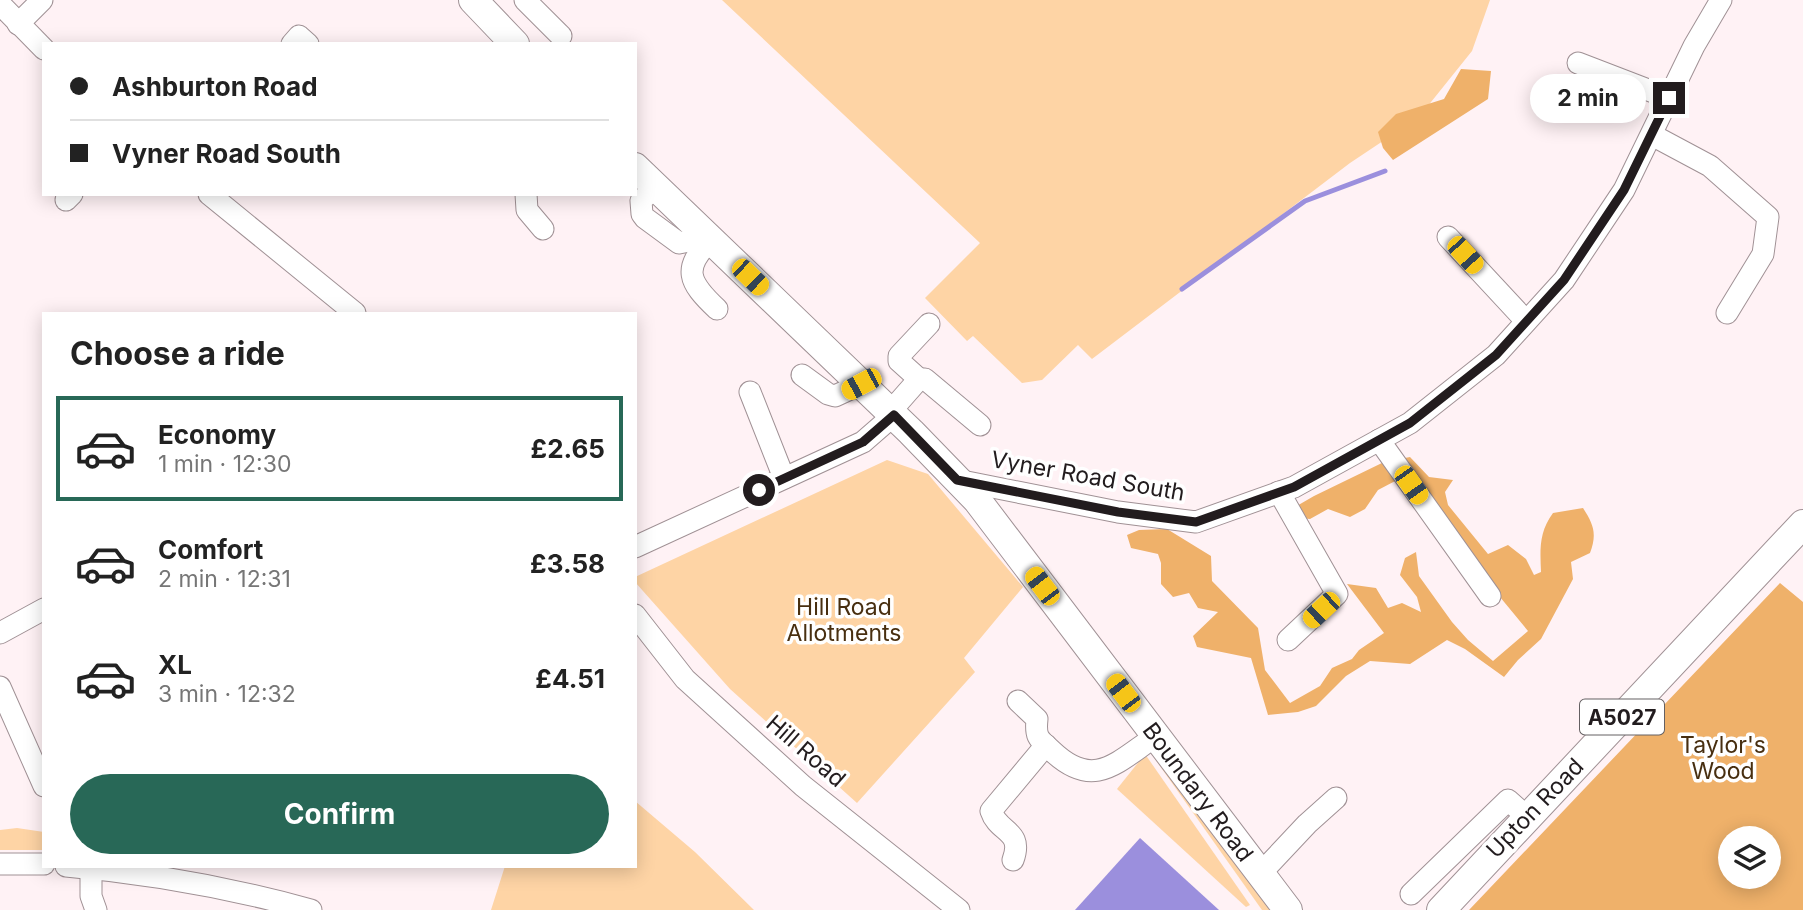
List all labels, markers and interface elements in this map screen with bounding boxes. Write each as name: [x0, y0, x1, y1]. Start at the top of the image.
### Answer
text: Ashburton Road: [112, 71, 318, 102]
callout: 2 min: [1529, 74, 1644, 122]
route end: [1653, 82, 1685, 114]
text: 2 min: [1557, 84, 1619, 112]
text: Vyner Road South: [112, 138, 341, 169]
car: [1444, 232, 1487, 278]
car: [728, 255, 773, 299]
text: Choose a ride: [70, 334, 285, 373]
car: [838, 365, 885, 403]
icon: car: [74, 417, 137, 480]
text: Economy: [158, 419, 276, 450]
text: £2.65: [531, 433, 605, 464]
street label: Vyner Road South: [989, 445, 1187, 507]
text: 1 min · 12:30: [158, 450, 291, 478]
car: [1391, 462, 1432, 508]
route start: [743, 474, 775, 506]
icon: car: [74, 532, 137, 595]
text: Comfort: [158, 534, 263, 565]
text: £3.58: [530, 548, 605, 579]
car: [1021, 563, 1064, 609]
text: 2 min · 12:31: [158, 565, 291, 593]
car: [1299, 588, 1344, 632]
park label: Hill Road Allotments: [787, 593, 901, 647]
icon: car: [74, 647, 137, 710]
text: XL: [158, 649, 192, 680]
text: £4.51: [535, 663, 605, 694]
car: [1102, 670, 1145, 716]
text: 3 min · 12:32: [158, 680, 296, 708]
road number: A5027: [1580, 700, 1664, 734]
street label: Hill Road: [761, 709, 851, 793]
street label: Boundary Road: [1137, 717, 1259, 867]
park label: Taylor's Wood: [1680, 731, 1766, 785]
street label: Upton Road: [1481, 752, 1589, 864]
button: Confirm: [70, 774, 609, 854]
map controls: [1718, 826, 1781, 889]
button: layers: [1718, 826, 1781, 889]

